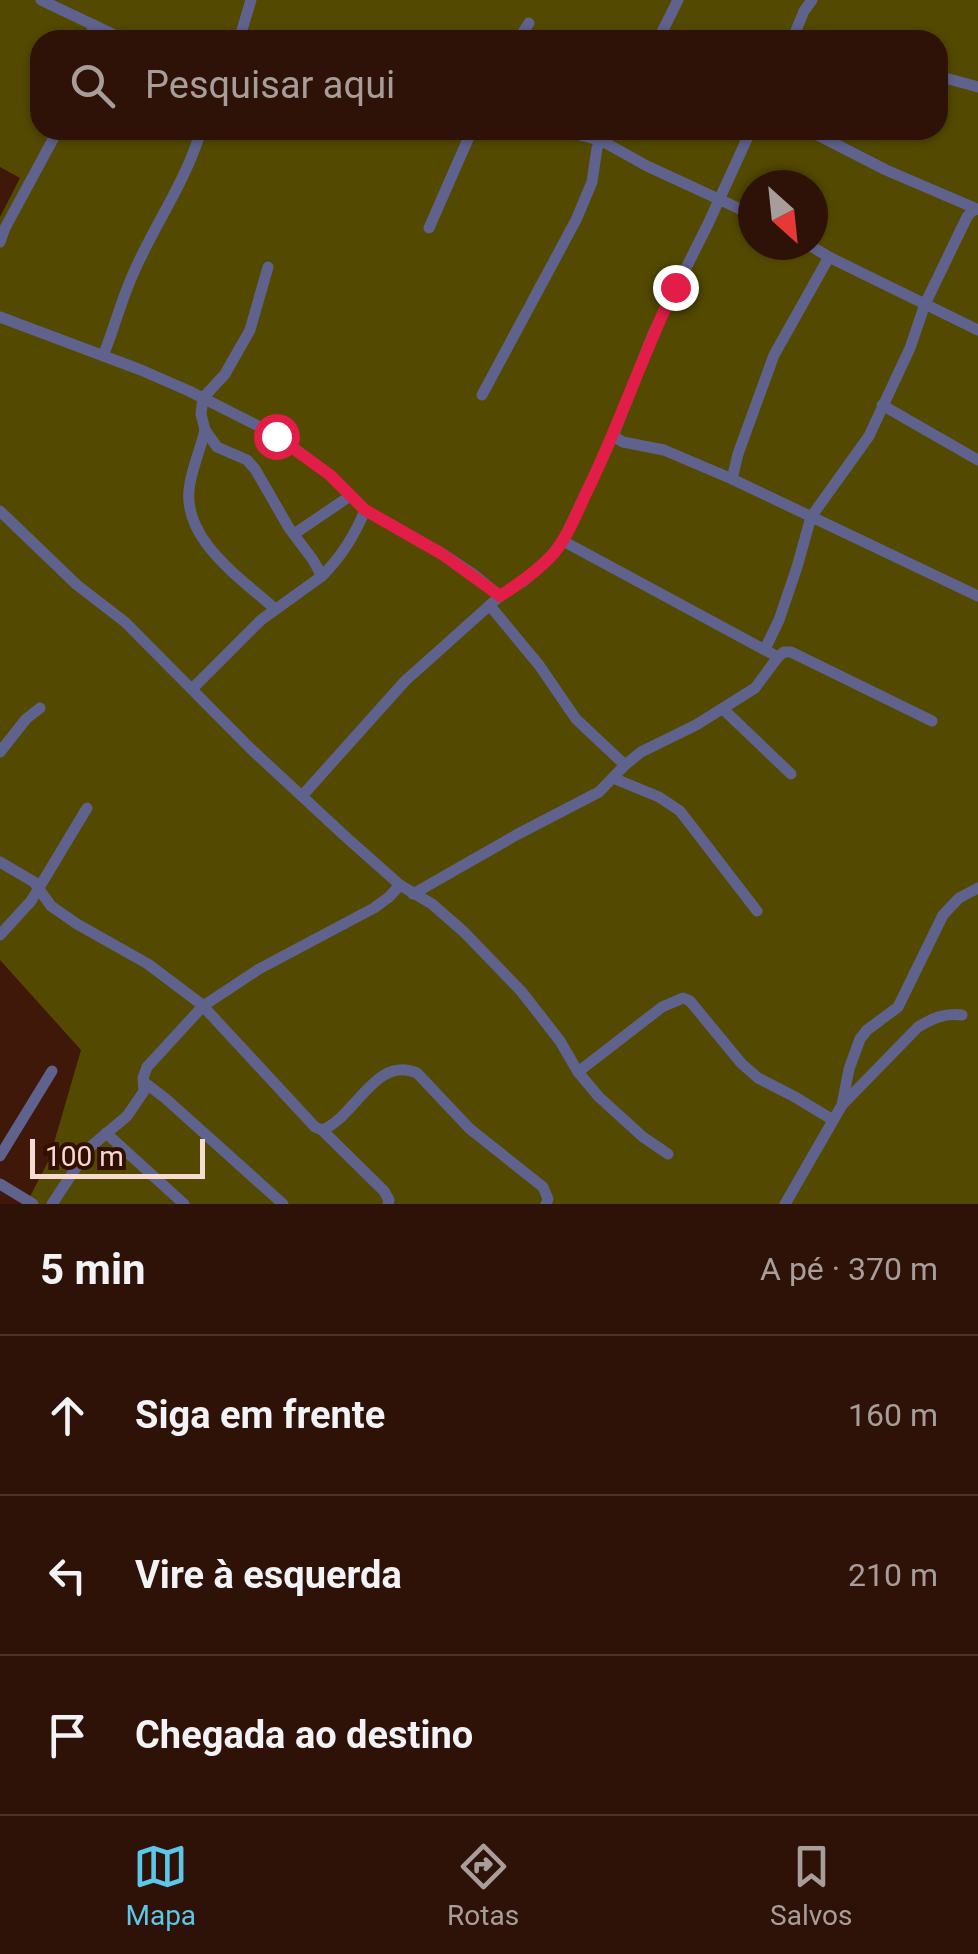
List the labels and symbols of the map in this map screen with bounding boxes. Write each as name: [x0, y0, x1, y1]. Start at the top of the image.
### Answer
north arrow: [738, 170, 828, 260]
route end: [653, 265, 699, 311]
route start: [254, 414, 300, 460]
scale bar: [30, 1134, 205, 1178]

